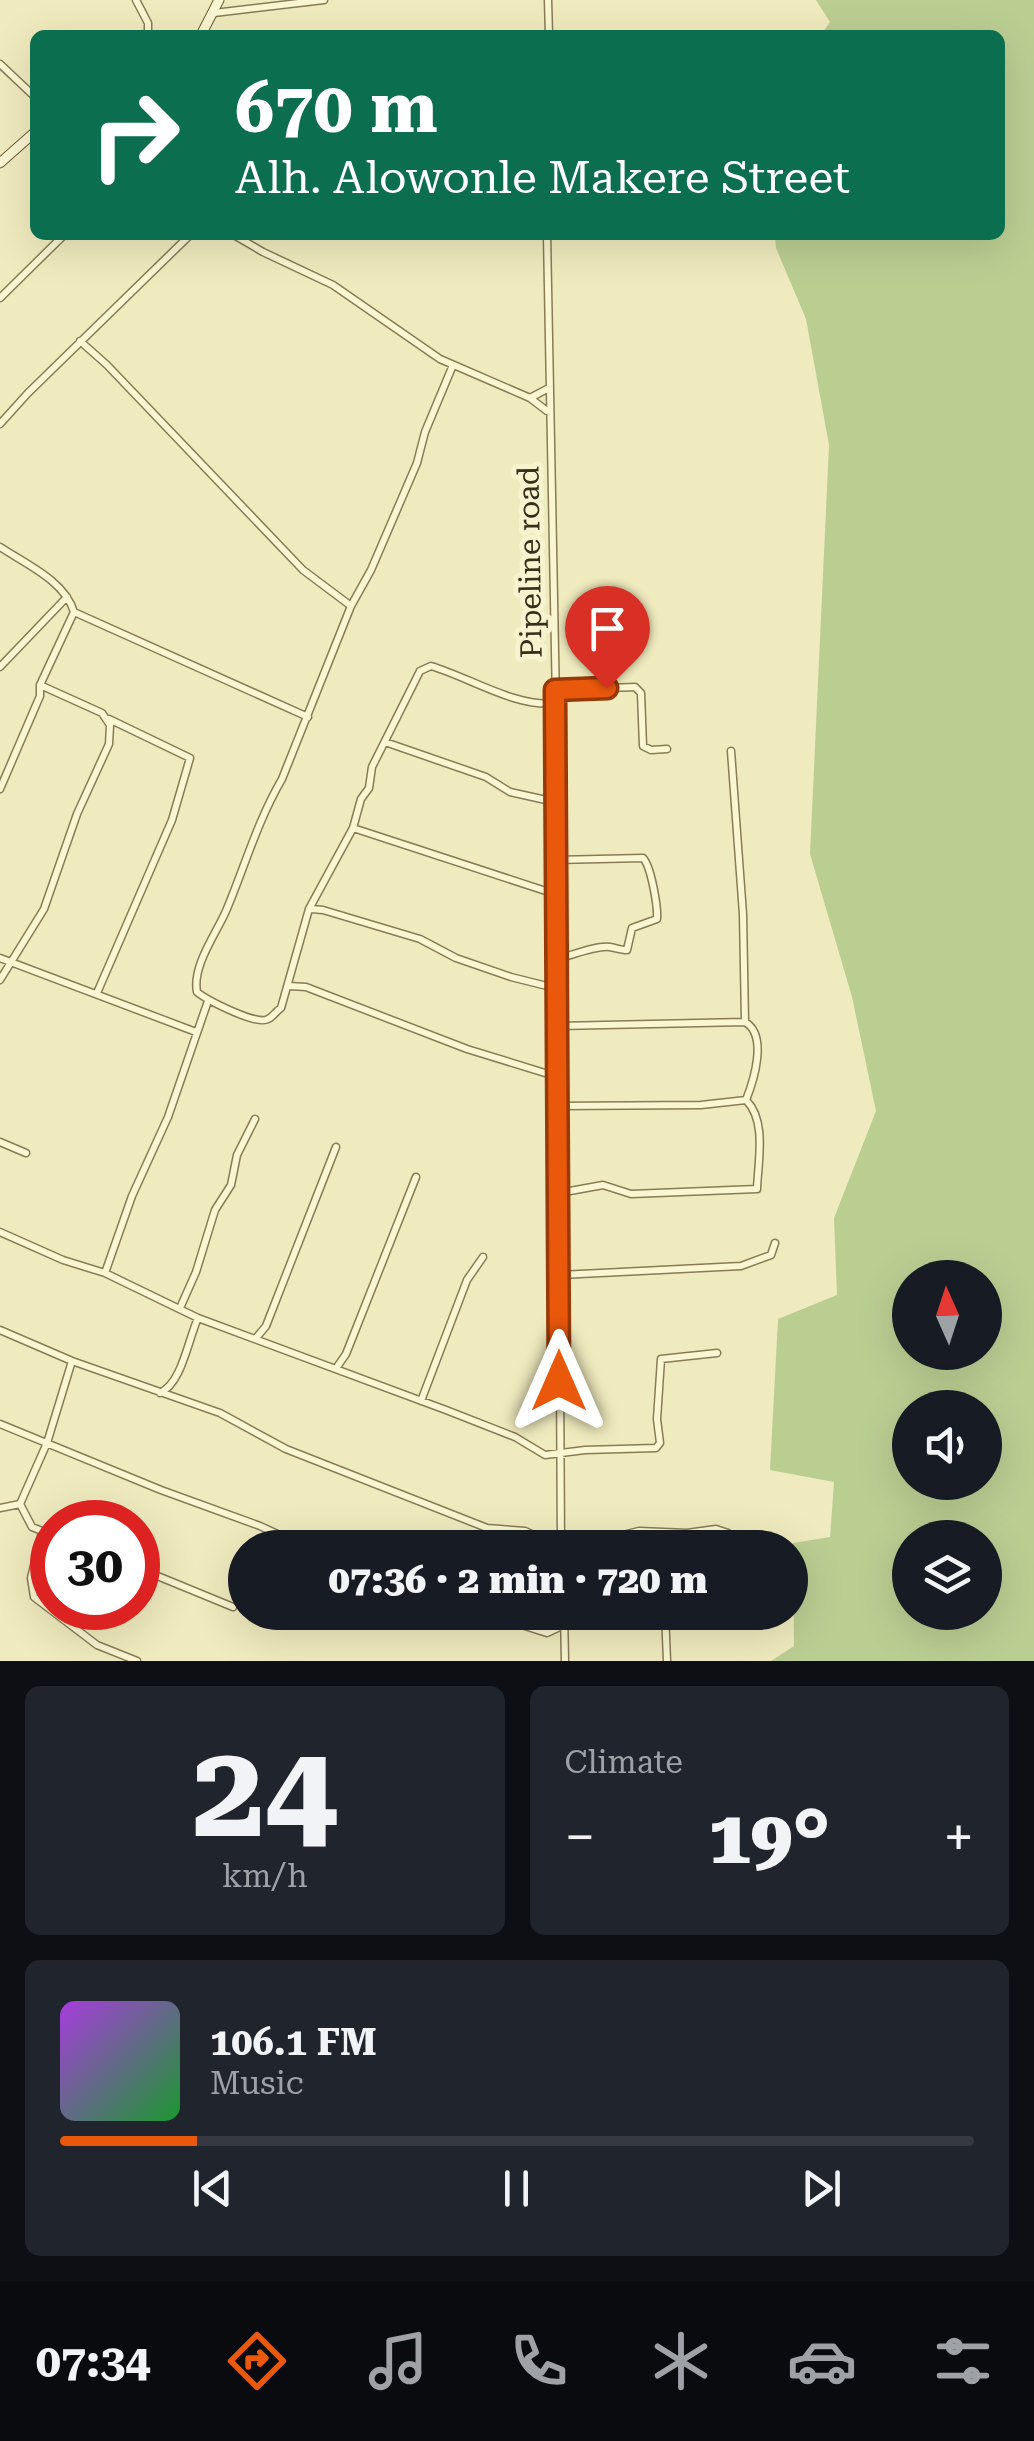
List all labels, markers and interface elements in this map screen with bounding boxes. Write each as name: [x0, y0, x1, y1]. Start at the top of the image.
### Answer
text: 670 m: [235, 67, 438, 149]
icon: right: [70, 70, 200, 200]
text: Alh. Alowonle Makere Street: [235, 151, 850, 204]
street label: Pipeline road: [510, 466, 549, 658]
pin: [565, 586, 650, 689]
icon: arrive: [580, 601, 635, 656]
north arrow: [892, 1260, 1002, 1370]
map controls: [892, 1260, 1002, 1630]
position arrow: [507, 1329, 611, 1433]
button: sound: [892, 1390, 1002, 1500]
speed limit sign: 30: [30, 1500, 160, 1630]
button: layers: [892, 1520, 1002, 1630]
text: 07:36 · 2 min · 720 m: [328, 1558, 708, 1602]
text: 24: [192, 1715, 338, 1868]
text: Climate: [565, 1743, 683, 1781]
text: 19°: [708, 1793, 830, 1881]
text: −: [565, 1805, 595, 1869]
text: +: [943, 1805, 974, 1869]
text: km/h: [222, 1857, 308, 1895]
text: 106.1 FM: [210, 2020, 377, 2064]
text: Music: [210, 2064, 304, 2102]
icon: previous: [185, 2161, 240, 2216]
icon: pause: [489, 2161, 544, 2216]
icon: next: [794, 2161, 849, 2216]
icon: directions: [222, 2326, 292, 2396]
icon: music: [363, 2326, 433, 2396]
icon: phone: [504, 2326, 574, 2396]
icon: climate: [646, 2326, 716, 2396]
icon: car: [787, 2326, 857, 2396]
icon: filters: [928, 2326, 998, 2396]
text: 07:34: [36, 2335, 151, 2388]

